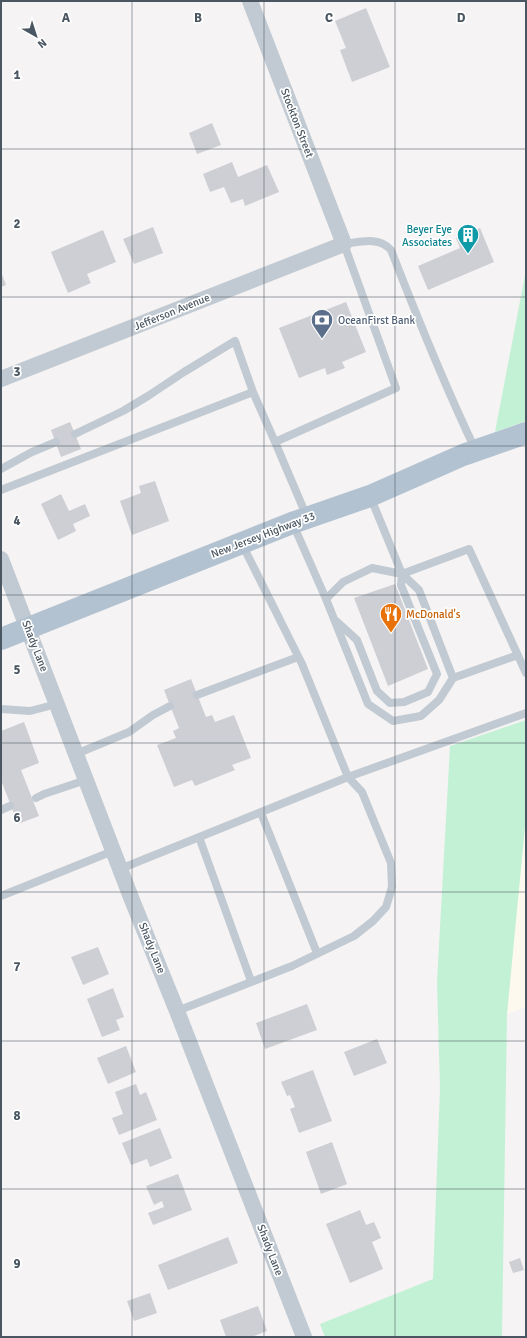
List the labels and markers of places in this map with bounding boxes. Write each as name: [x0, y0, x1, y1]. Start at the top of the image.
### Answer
building icon: Beyer Eye Associates: [455, 222, 481, 255]
place label: Beyer Eye Associates: [402, 223, 452, 249]
bank icon: OceanFirst Bank: [309, 307, 335, 340]
place label: OceanFirst Bank: [338, 314, 416, 327]
restaurant icon: McDonald's: [378, 601, 404, 634]
place label: McDonald's: [406, 608, 461, 621]

